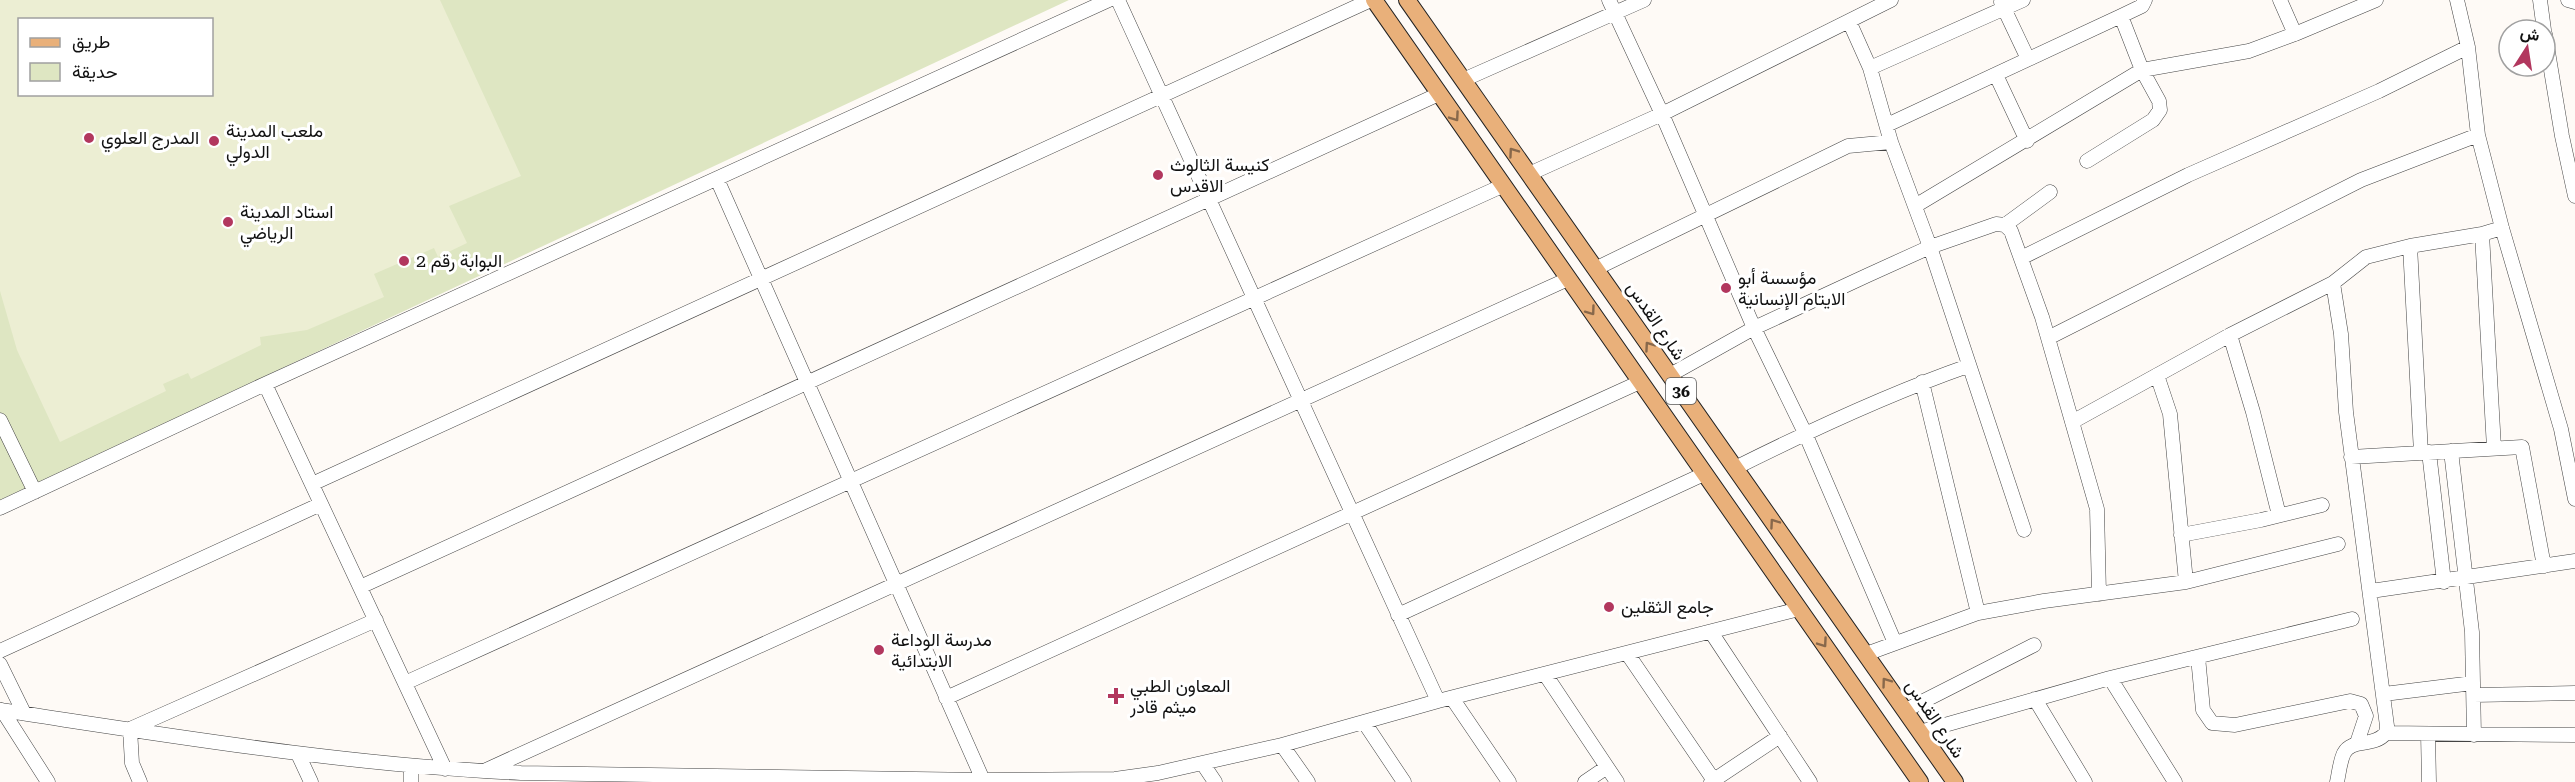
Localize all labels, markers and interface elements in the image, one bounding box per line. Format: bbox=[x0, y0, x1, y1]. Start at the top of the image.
legend bbox=[18, 18, 213, 96]
north arrow bbox=[2497, 18, 2557, 78]
text: ش bbox=[2519, 23, 2541, 45]
text: طريق bbox=[72, 31, 110, 53]
text: حديقة bbox=[72, 61, 118, 82]
one-way arrow bbox=[1448, 110, 1459, 121]
place label: ملعب المدينة الدولي bbox=[226, 120, 323, 167]
place label: المدرج العلوي bbox=[101, 127, 199, 153]
marker: المدرج العلوي bbox=[82, 131, 96, 145]
marker: ملعب المدينة الدولي bbox=[207, 134, 221, 148]
one-way arrow bbox=[1509, 148, 1520, 159]
place label: كنيسة الثالوث الاقدس bbox=[1170, 154, 1270, 197]
marker: كنيسة الثالوث الاقدس bbox=[1151, 168, 1165, 182]
place label: استاد المدينة الرياضي bbox=[240, 201, 333, 248]
marker: استاد المدينة الرياضي bbox=[221, 215, 235, 229]
place label: البوابة رقم 2 bbox=[416, 250, 502, 273]
marker: البوابة رقم 2 bbox=[397, 254, 411, 268]
place label: مؤسسة أبو الايتام الإنسانية bbox=[1738, 267, 1845, 311]
street label: شارع القدس bbox=[1621, 278, 1690, 365]
marker: مؤسسة أبو الايتام الإنسانية bbox=[1719, 281, 1733, 295]
one-way arrow bbox=[1584, 305, 1595, 316]
one-way arrow bbox=[1645, 342, 1656, 353]
road number: 36 bbox=[1666, 378, 1696, 404]
one-way arrow bbox=[1770, 518, 1781, 529]
place label: جامع الثقلين bbox=[1621, 596, 1714, 619]
marker: جامع الثقلين bbox=[1602, 600, 1616, 614]
place label: مدرسة الوداعة الابتدائية bbox=[891, 629, 992, 671]
one-way arrow bbox=[1816, 636, 1827, 647]
marker: مدرسة الوداعة الابتدائية bbox=[872, 643, 886, 657]
place label: المعاون الطبي ميثم قادر bbox=[1129, 675, 1231, 719]
street label: شارع القدس bbox=[1900, 676, 1969, 763]
one-way arrow bbox=[1882, 677, 1893, 688]
marker: المعاون الطبي ميثم قادر bbox=[1107, 687, 1125, 705]

